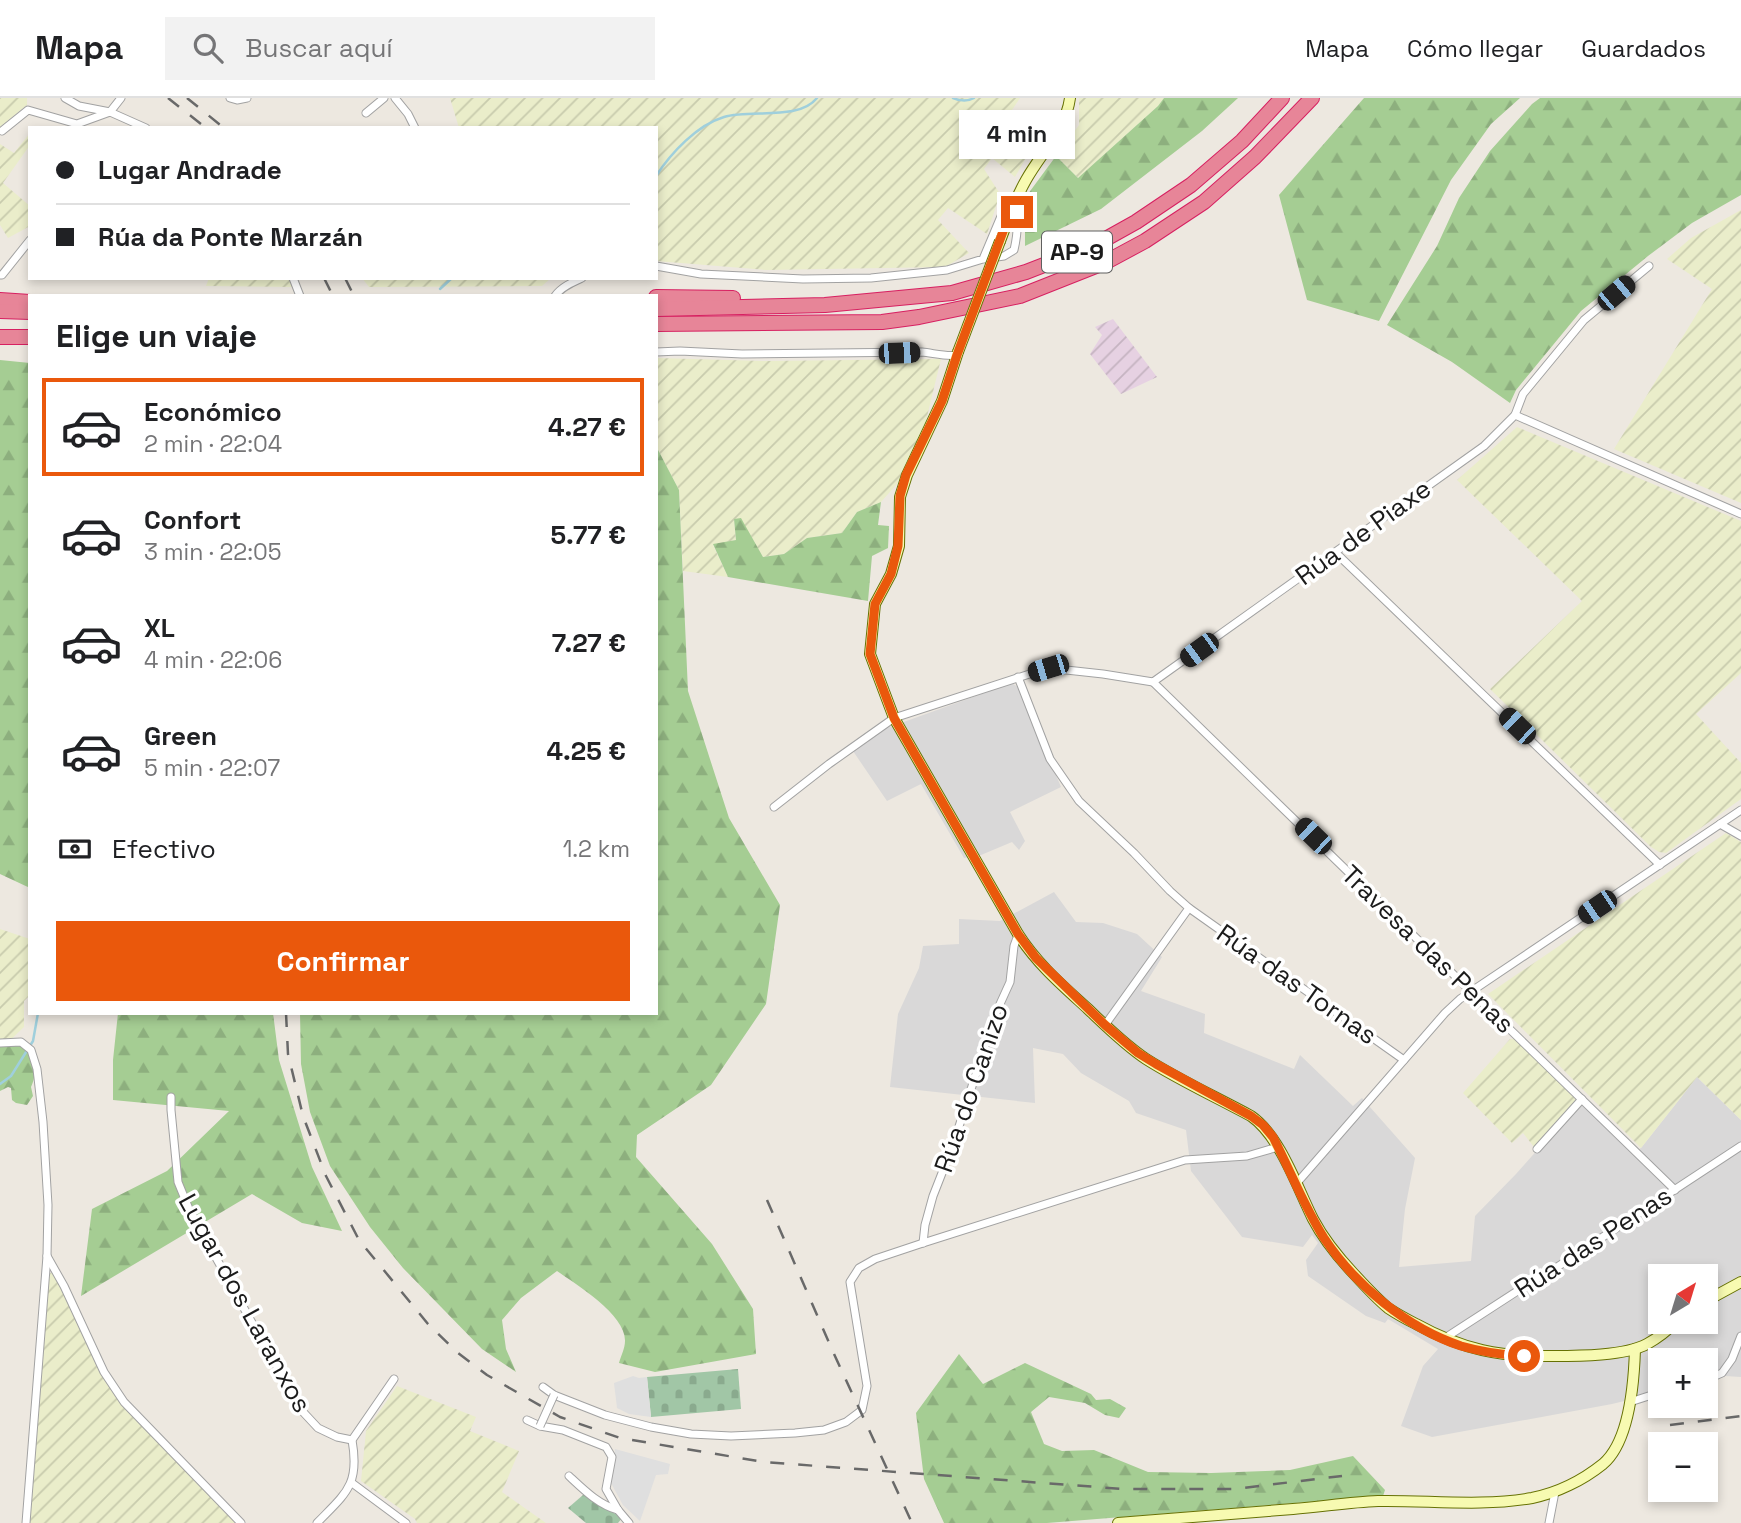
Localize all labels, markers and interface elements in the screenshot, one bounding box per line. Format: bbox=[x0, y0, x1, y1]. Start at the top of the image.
search box bbox=[165, 17, 655, 80]
text: Mapa bbox=[35, 27, 123, 69]
icon: search bbox=[189, 29, 227, 67]
text: Buscar aquí bbox=[245, 31, 393, 65]
text: Mapa bbox=[1305, 33, 1369, 64]
text: Cómo llegar bbox=[1407, 33, 1543, 64]
text: Guardados bbox=[1581, 33, 1706, 64]
callout: 4 min bbox=[959, 110, 1075, 159]
text: 4 min bbox=[987, 119, 1047, 149]
text: Lugar Andrade bbox=[98, 153, 282, 187]
route end bbox=[1001, 196, 1033, 228]
text: Rúa da Ponte Marzán bbox=[98, 220, 363, 254]
road number: AP-9 bbox=[1042, 232, 1112, 272]
car bbox=[1594, 271, 1639, 315]
text: Elige un viaje bbox=[56, 316, 257, 356]
car bbox=[878, 342, 921, 364]
text: Económico bbox=[144, 395, 282, 429]
icon: car bbox=[60, 396, 123, 459]
text: 4.27 € bbox=[548, 410, 626, 444]
text: 2 min · 22:04 bbox=[144, 429, 282, 459]
street label: Rúa de Piaxe bbox=[1288, 471, 1438, 593]
text: Confort bbox=[144, 503, 241, 537]
icon: car bbox=[60, 504, 123, 567]
text: 5.77 € bbox=[550, 518, 626, 552]
text: 3 min · 22:05 bbox=[144, 537, 282, 567]
text: XL bbox=[144, 611, 175, 645]
icon: car bbox=[60, 612, 123, 675]
text: 7.27 € bbox=[552, 626, 626, 660]
car bbox=[1176, 629, 1223, 671]
text: 4 min · 22:06 bbox=[144, 645, 282, 675]
car bbox=[1025, 652, 1072, 684]
car bbox=[1495, 704, 1540, 748]
text: Green bbox=[144, 719, 217, 753]
icon: car bbox=[60, 720, 123, 783]
text: 4.25 € bbox=[546, 734, 626, 768]
text: 5 min · 22:07 bbox=[144, 753, 280, 783]
car bbox=[1291, 814, 1336, 858]
icon: cash bbox=[56, 830, 94, 868]
text: Efectivo bbox=[112, 832, 216, 866]
text: 1.2 km bbox=[563, 834, 630, 864]
street label: Travesa das Penas bbox=[1334, 858, 1522, 1040]
car bbox=[1574, 887, 1621, 927]
street label: Rúa das Tornas bbox=[1210, 916, 1384, 1052]
button: Confirmar bbox=[56, 921, 630, 1001]
street label: Rúa do Canizo bbox=[926, 999, 1016, 1177]
street label: Rúa das Penas bbox=[1508, 1178, 1678, 1306]
street label: Lugar dos Laranxos bbox=[171, 1188, 319, 1418]
north arrow bbox=[1648, 1264, 1718, 1334]
map controls bbox=[1648, 1264, 1718, 1502]
route start bbox=[1508, 1340, 1540, 1372]
button: + bbox=[1648, 1348, 1718, 1418]
button: − bbox=[1648, 1432, 1718, 1502]

